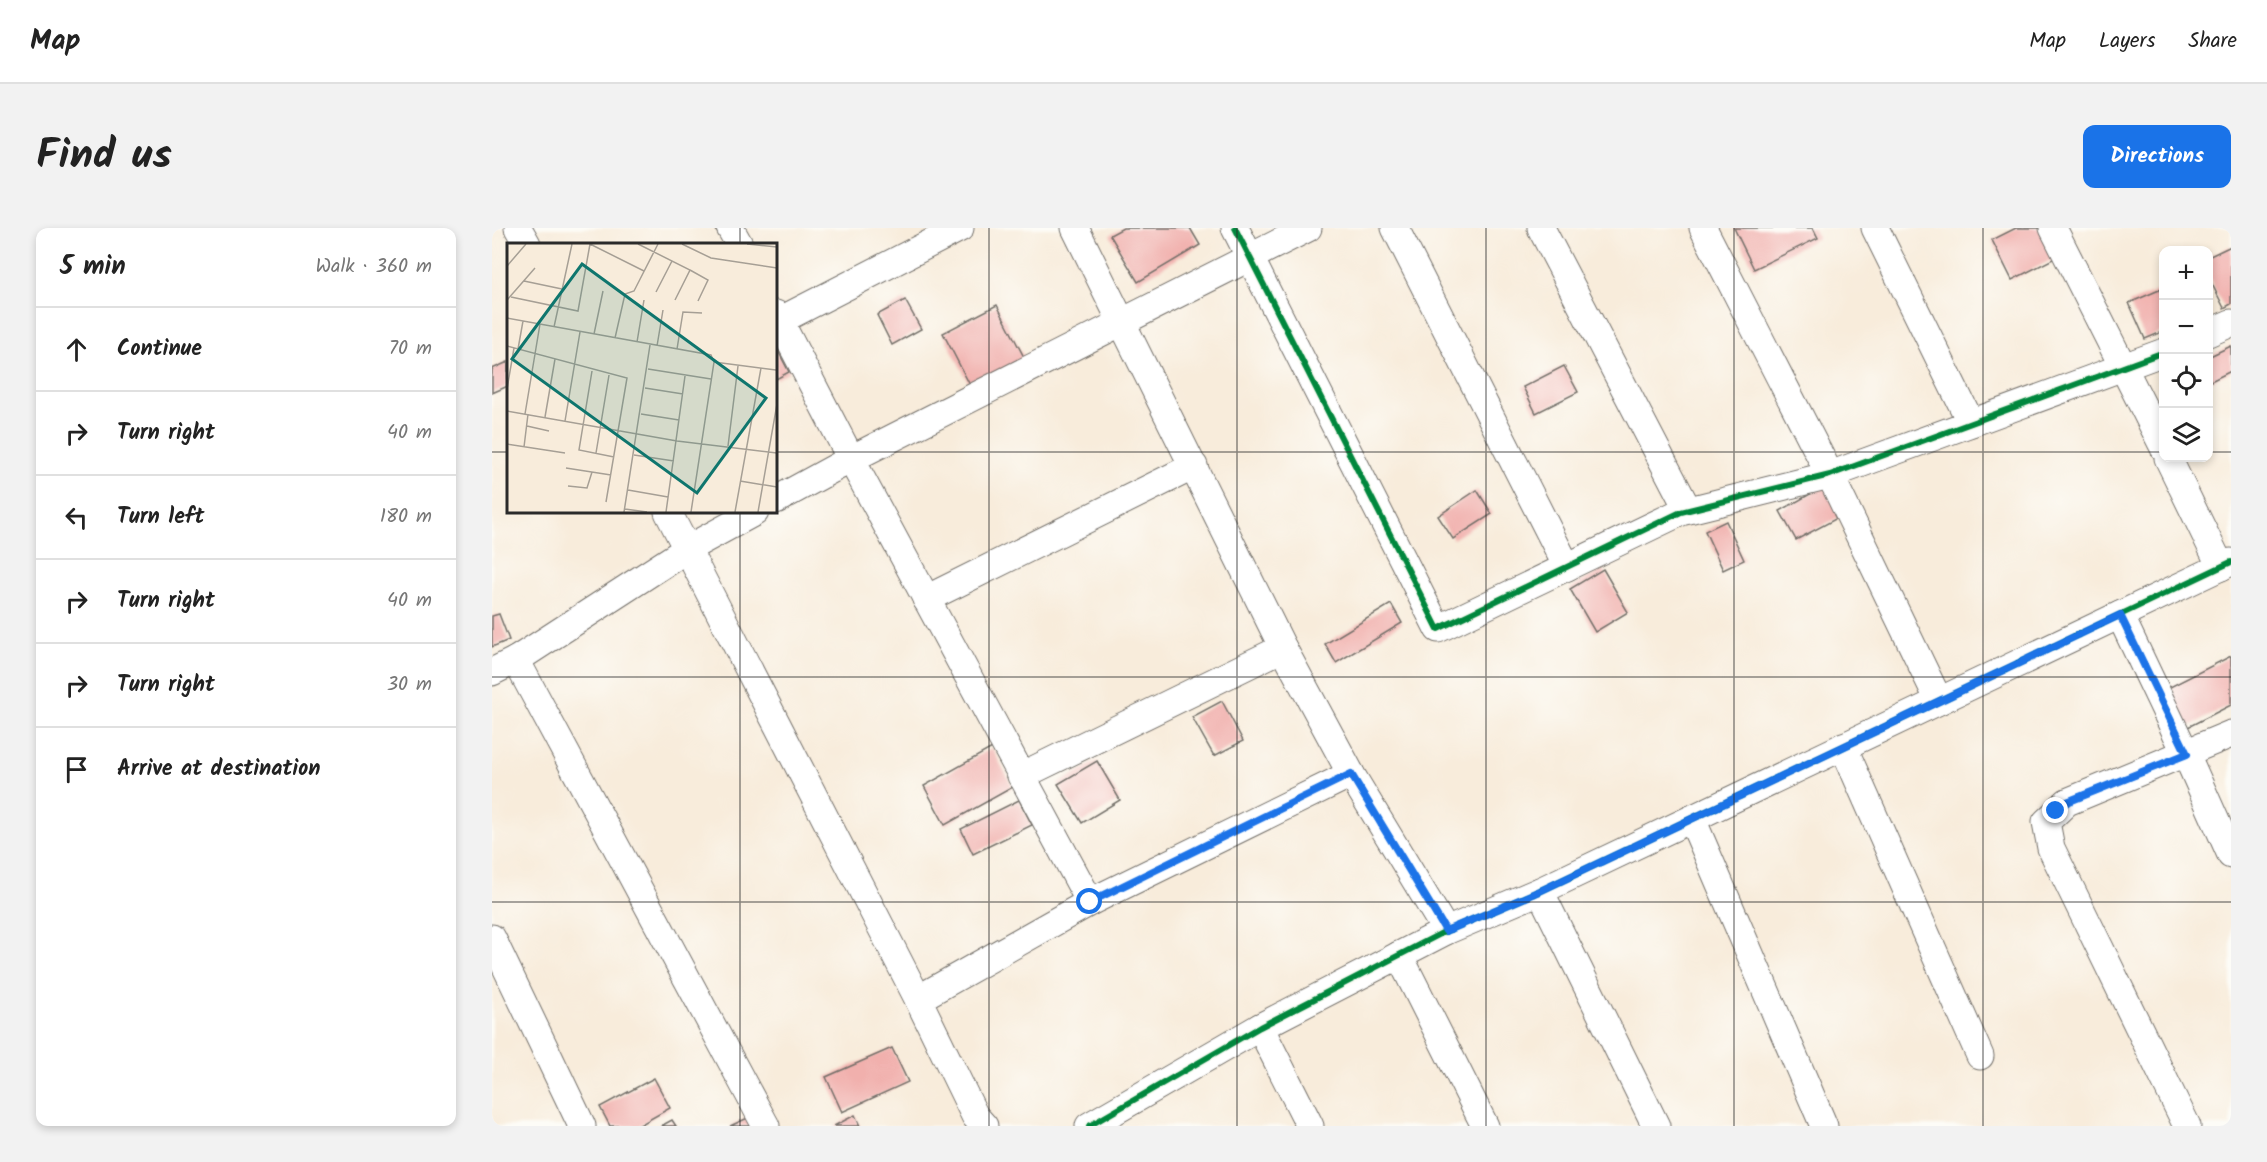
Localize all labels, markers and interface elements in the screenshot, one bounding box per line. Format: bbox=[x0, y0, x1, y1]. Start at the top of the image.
text: Map bbox=[30, 19, 81, 64]
text: Map bbox=[2029, 25, 2066, 58]
text: Layers bbox=[2099, 25, 2155, 58]
text: Share bbox=[2188, 25, 2237, 58]
text: Find us bbox=[36, 123, 172, 190]
button: Directions bbox=[2083, 125, 2231, 188]
inset map bbox=[507, 243, 777, 513]
text: 5 min bbox=[60, 246, 126, 288]
map controls bbox=[2159, 246, 2213, 462]
button: + bbox=[2159, 246, 2213, 300]
text: Walk · 360 m bbox=[315, 251, 432, 283]
button: − bbox=[2159, 300, 2213, 354]
text: Continue bbox=[117, 332, 202, 367]
icon: ahead bbox=[60, 333, 93, 366]
text: 70 m bbox=[389, 333, 432, 365]
button: locate bbox=[2159, 354, 2213, 408]
button: layers bbox=[2159, 408, 2213, 462]
text: Turn right bbox=[117, 416, 215, 451]
icon: right bbox=[60, 417, 93, 450]
text: 40 m bbox=[387, 417, 432, 449]
text: Turn left bbox=[117, 500, 204, 535]
icon: left bbox=[60, 501, 93, 534]
text: 180 m bbox=[380, 501, 432, 533]
text: Turn right bbox=[117, 584, 215, 619]
icon: right bbox=[60, 585, 93, 618]
text: 40 m bbox=[387, 585, 432, 617]
text: Turn right bbox=[117, 668, 215, 703]
icon: right bbox=[60, 669, 93, 702]
text: 30 m bbox=[387, 669, 432, 701]
text: Arrive at destination bbox=[117, 752, 320, 787]
icon: arrive bbox=[60, 753, 93, 786]
route end bbox=[2042, 797, 2068, 823]
route start bbox=[1076, 888, 1102, 914]

